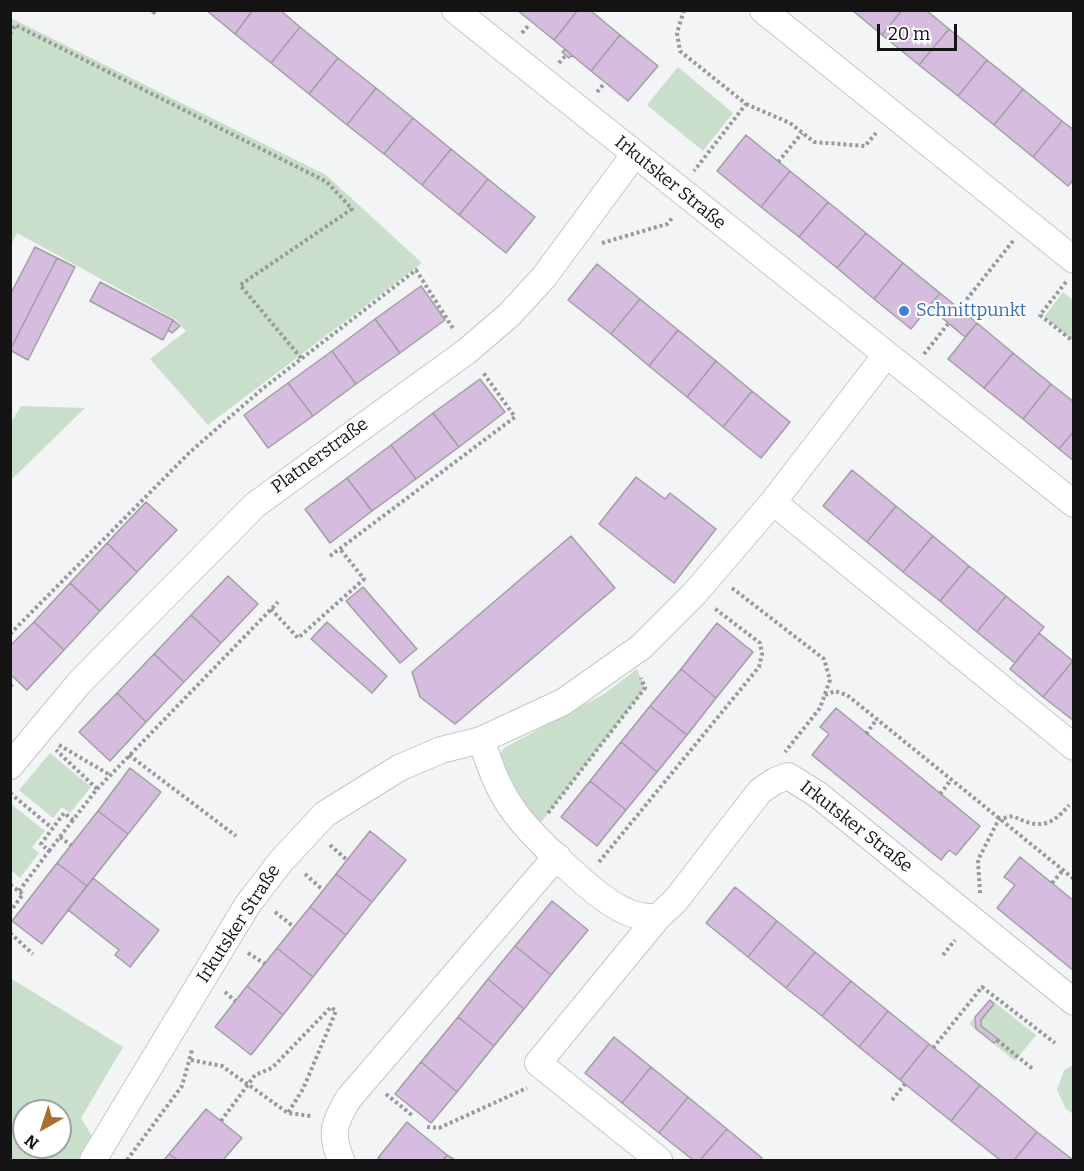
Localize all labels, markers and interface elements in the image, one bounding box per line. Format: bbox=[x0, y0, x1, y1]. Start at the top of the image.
scale bar bbox=[880, 12, 960, 50]
text: 20 m bbox=[888, 23, 930, 45]
street label: Irkutsker Straße bbox=[610, 132, 730, 234]
place label: Schnittpunkt bbox=[916, 300, 1026, 322]
marker: Schnittpunkt bbox=[897, 304, 911, 318]
street label: Platnerstraße bbox=[267, 414, 373, 498]
street label: Irkutsker Straße bbox=[795, 776, 917, 878]
street label: Irkutsker Straße bbox=[193, 861, 285, 987]
north arrow bbox=[12, 1099, 72, 1159]
text: N bbox=[21, 1131, 42, 1153]

